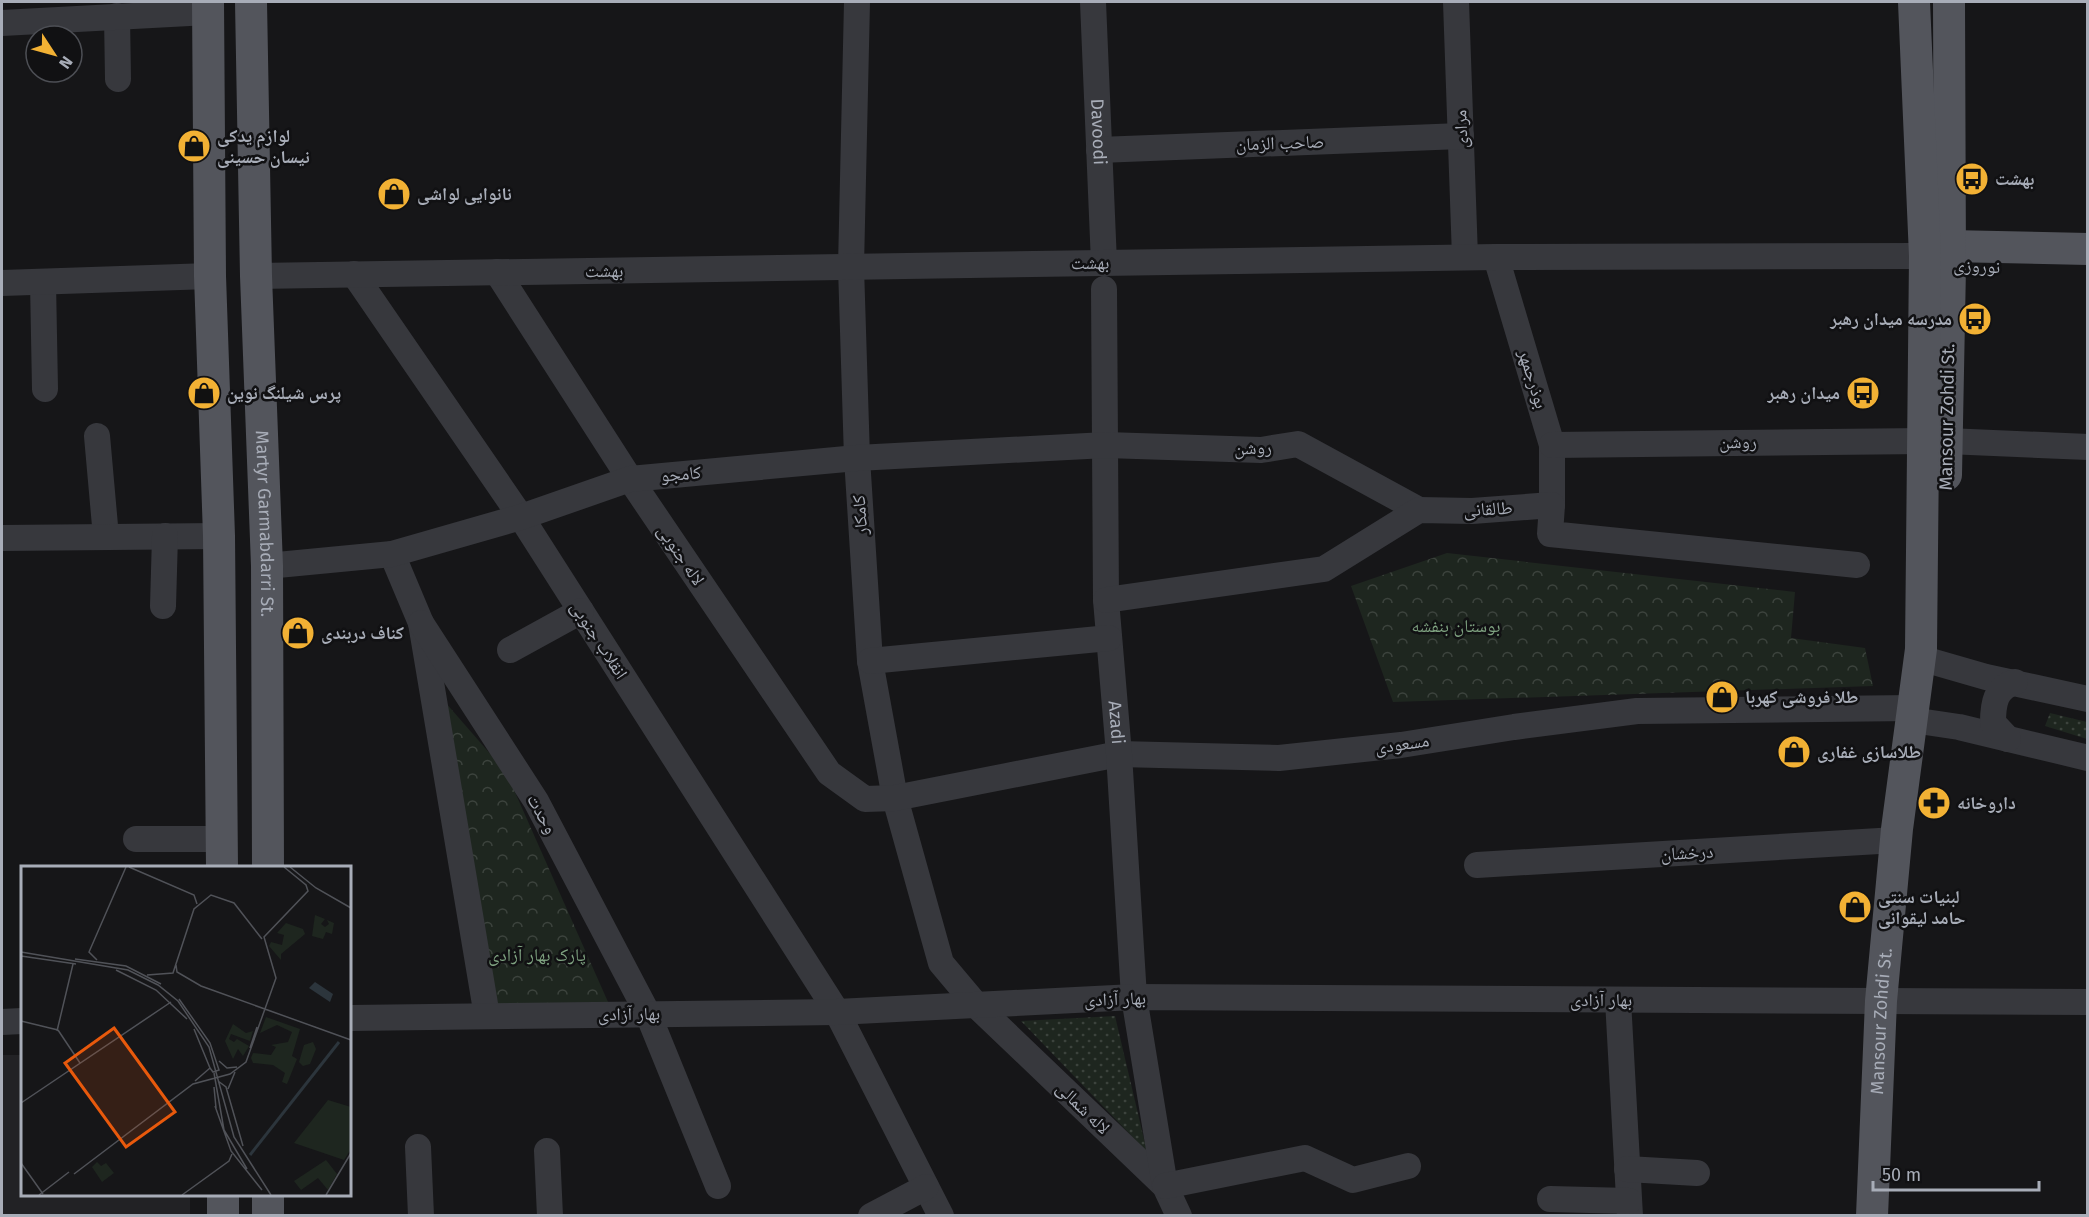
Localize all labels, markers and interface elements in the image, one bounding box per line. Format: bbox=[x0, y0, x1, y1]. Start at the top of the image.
north arrow bbox=[24, 24, 84, 84]
text: N bbox=[55, 53, 77, 72]
street label: Davoodi bbox=[1086, 98, 1111, 166]
street label: مرادی bbox=[1449, 109, 1473, 149]
place label: لوازم یدکی نیسان حسینی bbox=[217, 125, 310, 168]
shop icon: لوازم یدکی نیسان حسینی bbox=[176, 128, 212, 164]
street label: صاحب الزمان bbox=[1235, 130, 1325, 156]
bus stop icon: بهشت bbox=[1954, 161, 1990, 197]
place label: بهشت bbox=[1995, 168, 2034, 190]
shop icon: نانوایی لواشی bbox=[376, 176, 412, 212]
place label: نانوایی لواشی bbox=[417, 183, 512, 205]
street label: بهشت bbox=[1071, 252, 1109, 274]
street label: نوروزی bbox=[1953, 254, 2001, 278]
street label: بهشت bbox=[585, 260, 623, 282]
bus stop icon: مدرسه میدان رهبر bbox=[1957, 301, 1993, 337]
place label: مدرسه میدان رهبر bbox=[1829, 308, 1952, 330]
street label: Mansour Zohdi St. bbox=[1935, 343, 1959, 491]
street label: بوذرجمهر bbox=[1513, 346, 1552, 411]
shop icon: پرس شیلنگ نوین bbox=[186, 375, 222, 411]
bus stop icon: میدان رهبر bbox=[1845, 375, 1881, 411]
place label: پرس شیلنگ نوین bbox=[227, 382, 341, 404]
place label: میدان رهبر bbox=[1767, 382, 1840, 404]
street label: Martyr Garmabdarri St. bbox=[251, 430, 278, 617]
street label: روشن bbox=[1719, 431, 1757, 453]
street label: روشن bbox=[1234, 436, 1272, 460]
street label: کامجو bbox=[660, 461, 703, 487]
street label: کامکار bbox=[848, 494, 872, 537]
street label: طالقانی bbox=[1463, 497, 1513, 521]
street label: لاله جنوبی bbox=[653, 520, 709, 590]
street label: انقلاب جنوبی bbox=[566, 597, 632, 683]
shop icon: کناف دربندی bbox=[280, 615, 316, 651]
park label: بوستان بنفشه bbox=[1412, 615, 1500, 637]
place label: کناف دربندی bbox=[321, 622, 404, 644]
shop icon: طلا فروشی کهربا bbox=[1704, 679, 1740, 715]
place label: طلا فروشی کهربا bbox=[1745, 686, 1859, 708]
street label: Azadi bbox=[1104, 700, 1129, 745]
street label: مسعودی bbox=[1373, 729, 1431, 759]
shop icon: طلاسازی غفاری bbox=[1776, 734, 1812, 770]
place label: طلاسازی غفاری bbox=[1817, 741, 1921, 763]
pharmacy icon: داروخانه bbox=[1916, 785, 1952, 821]
street label: وحدت bbox=[522, 790, 562, 838]
place label: داروخانه bbox=[1957, 792, 2016, 814]
street label: درخشان bbox=[1660, 841, 1714, 865]
inset map bbox=[21, 866, 351, 1196]
place label: لبنیات سنتی حامد لیقوانی bbox=[1878, 886, 1966, 929]
shop icon: لبنیات سنتی حامد لیقوانی bbox=[1837, 889, 1873, 925]
park label: پارک بهار آزادی bbox=[488, 944, 586, 966]
street label: Mansour Zohdi St. bbox=[1866, 947, 1897, 1095]
street label: بهار آزادی bbox=[1084, 987, 1147, 1011]
street label: بهار آزادی bbox=[1570, 989, 1632, 1011]
street label: بهار آزادی bbox=[598, 1002, 660, 1026]
street label: لاله شمالی bbox=[1052, 1077, 1114, 1139]
scale bar bbox=[1873, 1154, 2040, 1192]
text: 50 m bbox=[1882, 1164, 1921, 1186]

